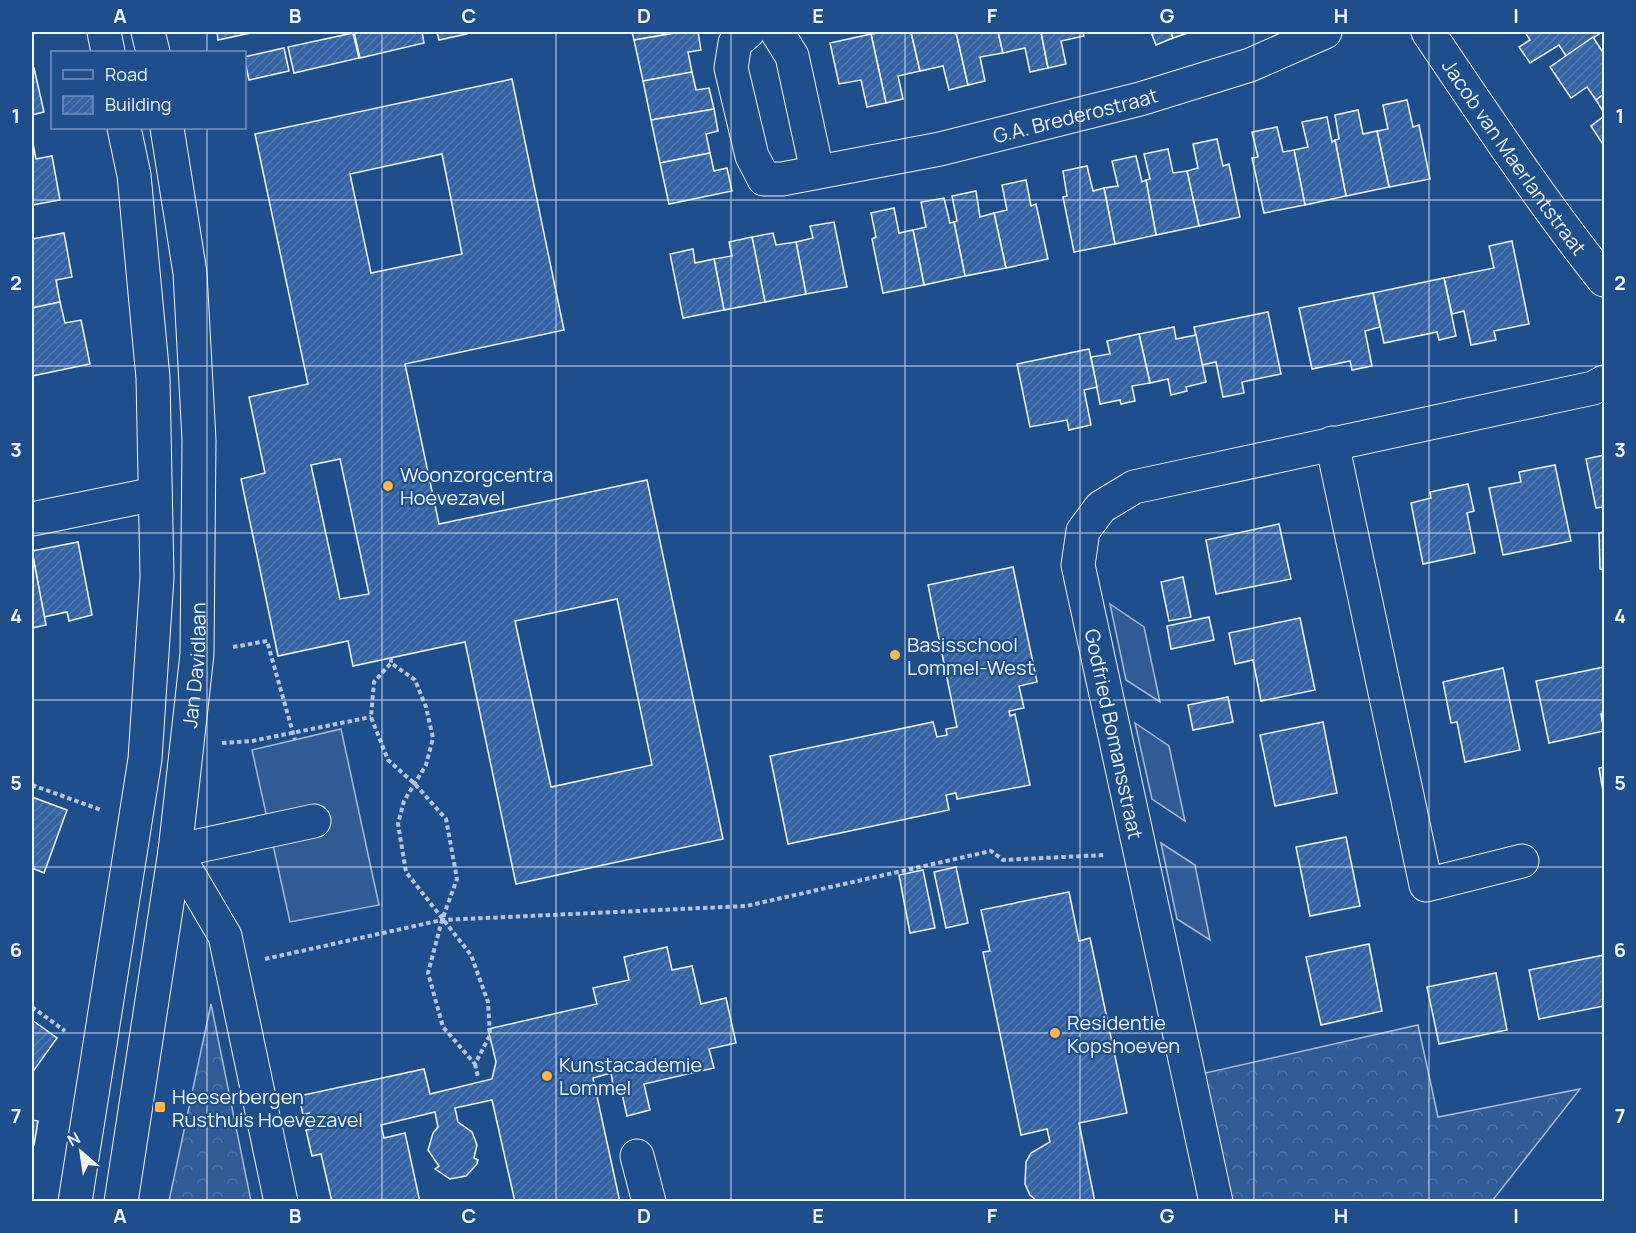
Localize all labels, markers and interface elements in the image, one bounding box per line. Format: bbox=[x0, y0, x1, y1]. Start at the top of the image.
text: A bbox=[113, 2, 127, 29]
text: B bbox=[289, 2, 302, 29]
text: C bbox=[462, 2, 476, 29]
text: D bbox=[637, 2, 651, 29]
text: E bbox=[812, 2, 824, 29]
text: F bbox=[987, 2, 998, 29]
text: G bbox=[1160, 2, 1175, 29]
text: H bbox=[1334, 2, 1348, 29]
text: I bbox=[1513, 2, 1519, 29]
legend bbox=[51, 51, 246, 129]
street label: Jacob van Maerlantstraat bbox=[1437, 54, 1593, 260]
text: Road bbox=[105, 62, 148, 86]
street label: G.A. Brederostraat bbox=[990, 81, 1161, 149]
text: Building bbox=[105, 92, 171, 116]
text: 1 bbox=[12, 102, 20, 129]
text: 1 bbox=[1616, 102, 1624, 129]
text: 2 bbox=[10, 269, 22, 296]
text: 2 bbox=[1614, 269, 1626, 296]
text: 3 bbox=[10, 436, 22, 463]
text: 3 bbox=[1614, 436, 1626, 463]
place label: Woonzorgcentra Hoevezavel bbox=[400, 461, 553, 511]
marker: Woonzorgcentra Hoevezavel bbox=[381, 479, 395, 493]
text: 4 bbox=[10, 602, 22, 629]
street label: Jan Davidlaan bbox=[175, 602, 211, 729]
text: 4 bbox=[1614, 602, 1626, 629]
street label: Godfried Bomansstraat bbox=[1079, 626, 1149, 842]
place label: Basisschool Lommel-West bbox=[907, 631, 1034, 681]
marker: Basisschool Lommel-West bbox=[888, 648, 902, 662]
text: 5 bbox=[10, 769, 22, 796]
text: 5 bbox=[1614, 769, 1626, 796]
text: 6 bbox=[10, 936, 22, 963]
text: 6 bbox=[1614, 936, 1626, 963]
place label: Residentie Kopshoeven bbox=[1067, 1009, 1180, 1059]
marker: Residentie Kopshoeven bbox=[1048, 1026, 1062, 1040]
place label: Kunstacademie Lommel bbox=[559, 1051, 702, 1101]
marker: Kunstacademie Lommel bbox=[540, 1069, 554, 1083]
place label: Heeserbergen Rusthuis Hoevezavel bbox=[172, 1083, 363, 1133]
marker: Heeserbergen Rusthuis Hoevezavel bbox=[153, 1100, 167, 1114]
text: 7 bbox=[11, 1102, 21, 1129]
text: 7 bbox=[1615, 1102, 1625, 1129]
north arrow bbox=[51, 1122, 111, 1182]
text: N bbox=[63, 1126, 84, 1151]
text: A bbox=[113, 1202, 127, 1229]
text: B bbox=[289, 1202, 302, 1229]
text: C bbox=[462, 1202, 476, 1229]
text: D bbox=[637, 1202, 651, 1229]
text: E bbox=[812, 1202, 824, 1229]
text: F bbox=[987, 1202, 998, 1229]
text: G bbox=[1160, 1202, 1175, 1229]
text: H bbox=[1334, 1202, 1348, 1229]
text: I bbox=[1513, 1202, 1519, 1229]

